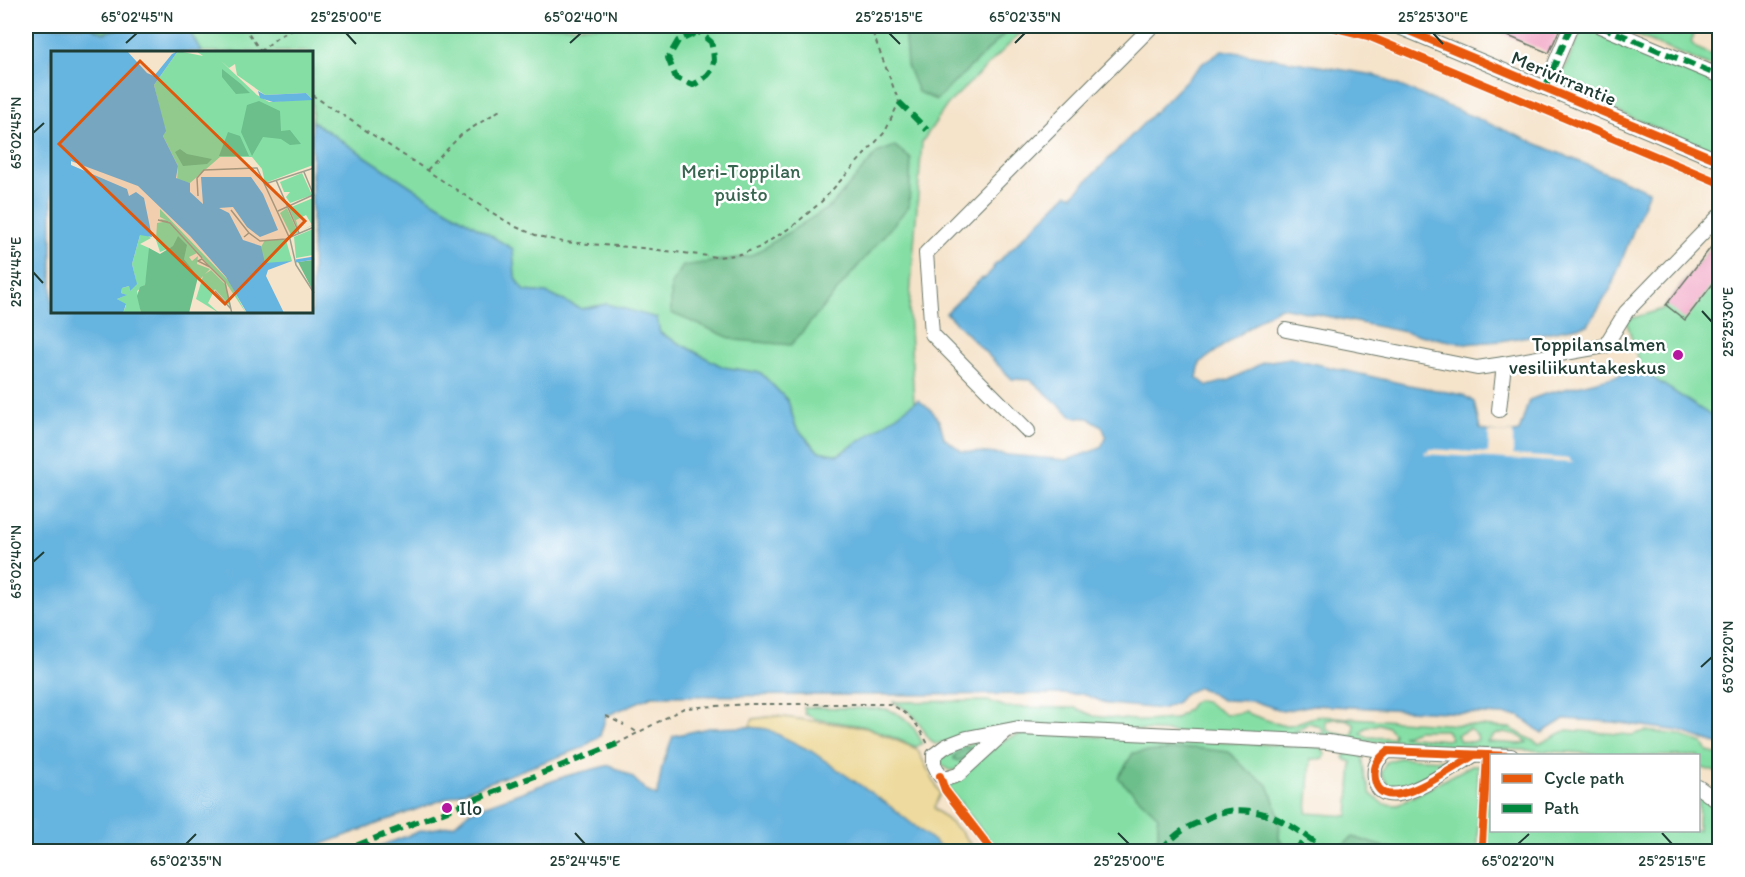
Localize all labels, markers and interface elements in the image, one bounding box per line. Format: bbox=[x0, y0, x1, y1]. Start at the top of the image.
text: 65°02'45"N bbox=[101, 8, 173, 26]
text: 25°25'00"E bbox=[311, 8, 381, 26]
text: 65°02'40"N bbox=[544, 8, 618, 26]
text: 25°25'15"E bbox=[855, 8, 923, 26]
text: 65°02'35"N bbox=[989, 8, 1061, 26]
text: 25°25'30"E bbox=[1398, 8, 1468, 26]
street label: Merivirrantie bbox=[1508, 45, 1620, 111]
inset map bbox=[51, 51, 314, 314]
text: 65°02'45"N bbox=[7, 97, 25, 169]
park label: Meri-Toppilan puisto bbox=[681, 159, 801, 206]
text: 25°24'45"E bbox=[7, 237, 25, 307]
text: 25°25'30"E bbox=[1719, 287, 1737, 357]
place label: Toppilansalmen vesiliikuntakeskus bbox=[1509, 332, 1666, 379]
marker: Toppilansalmen vesiliikuntakeskus bbox=[1671, 348, 1685, 362]
text: 65°02'40"N bbox=[7, 525, 25, 599]
text: 65°02'20"N bbox=[1719, 621, 1737, 693]
legend bbox=[1490, 754, 1700, 832]
text: Cycle path bbox=[1544, 767, 1625, 789]
place label: Ilo bbox=[459, 796, 482, 820]
text: Path bbox=[1544, 797, 1579, 819]
marker: Ilo bbox=[440, 801, 454, 815]
text: 65°02'35"N bbox=[150, 852, 222, 870]
text: 25°24'45"E bbox=[550, 852, 620, 870]
text: 25°25'00"E bbox=[1094, 852, 1164, 870]
text: 65°02'20"N bbox=[1482, 852, 1554, 870]
text: 25°25'15"E bbox=[1638, 852, 1706, 870]

